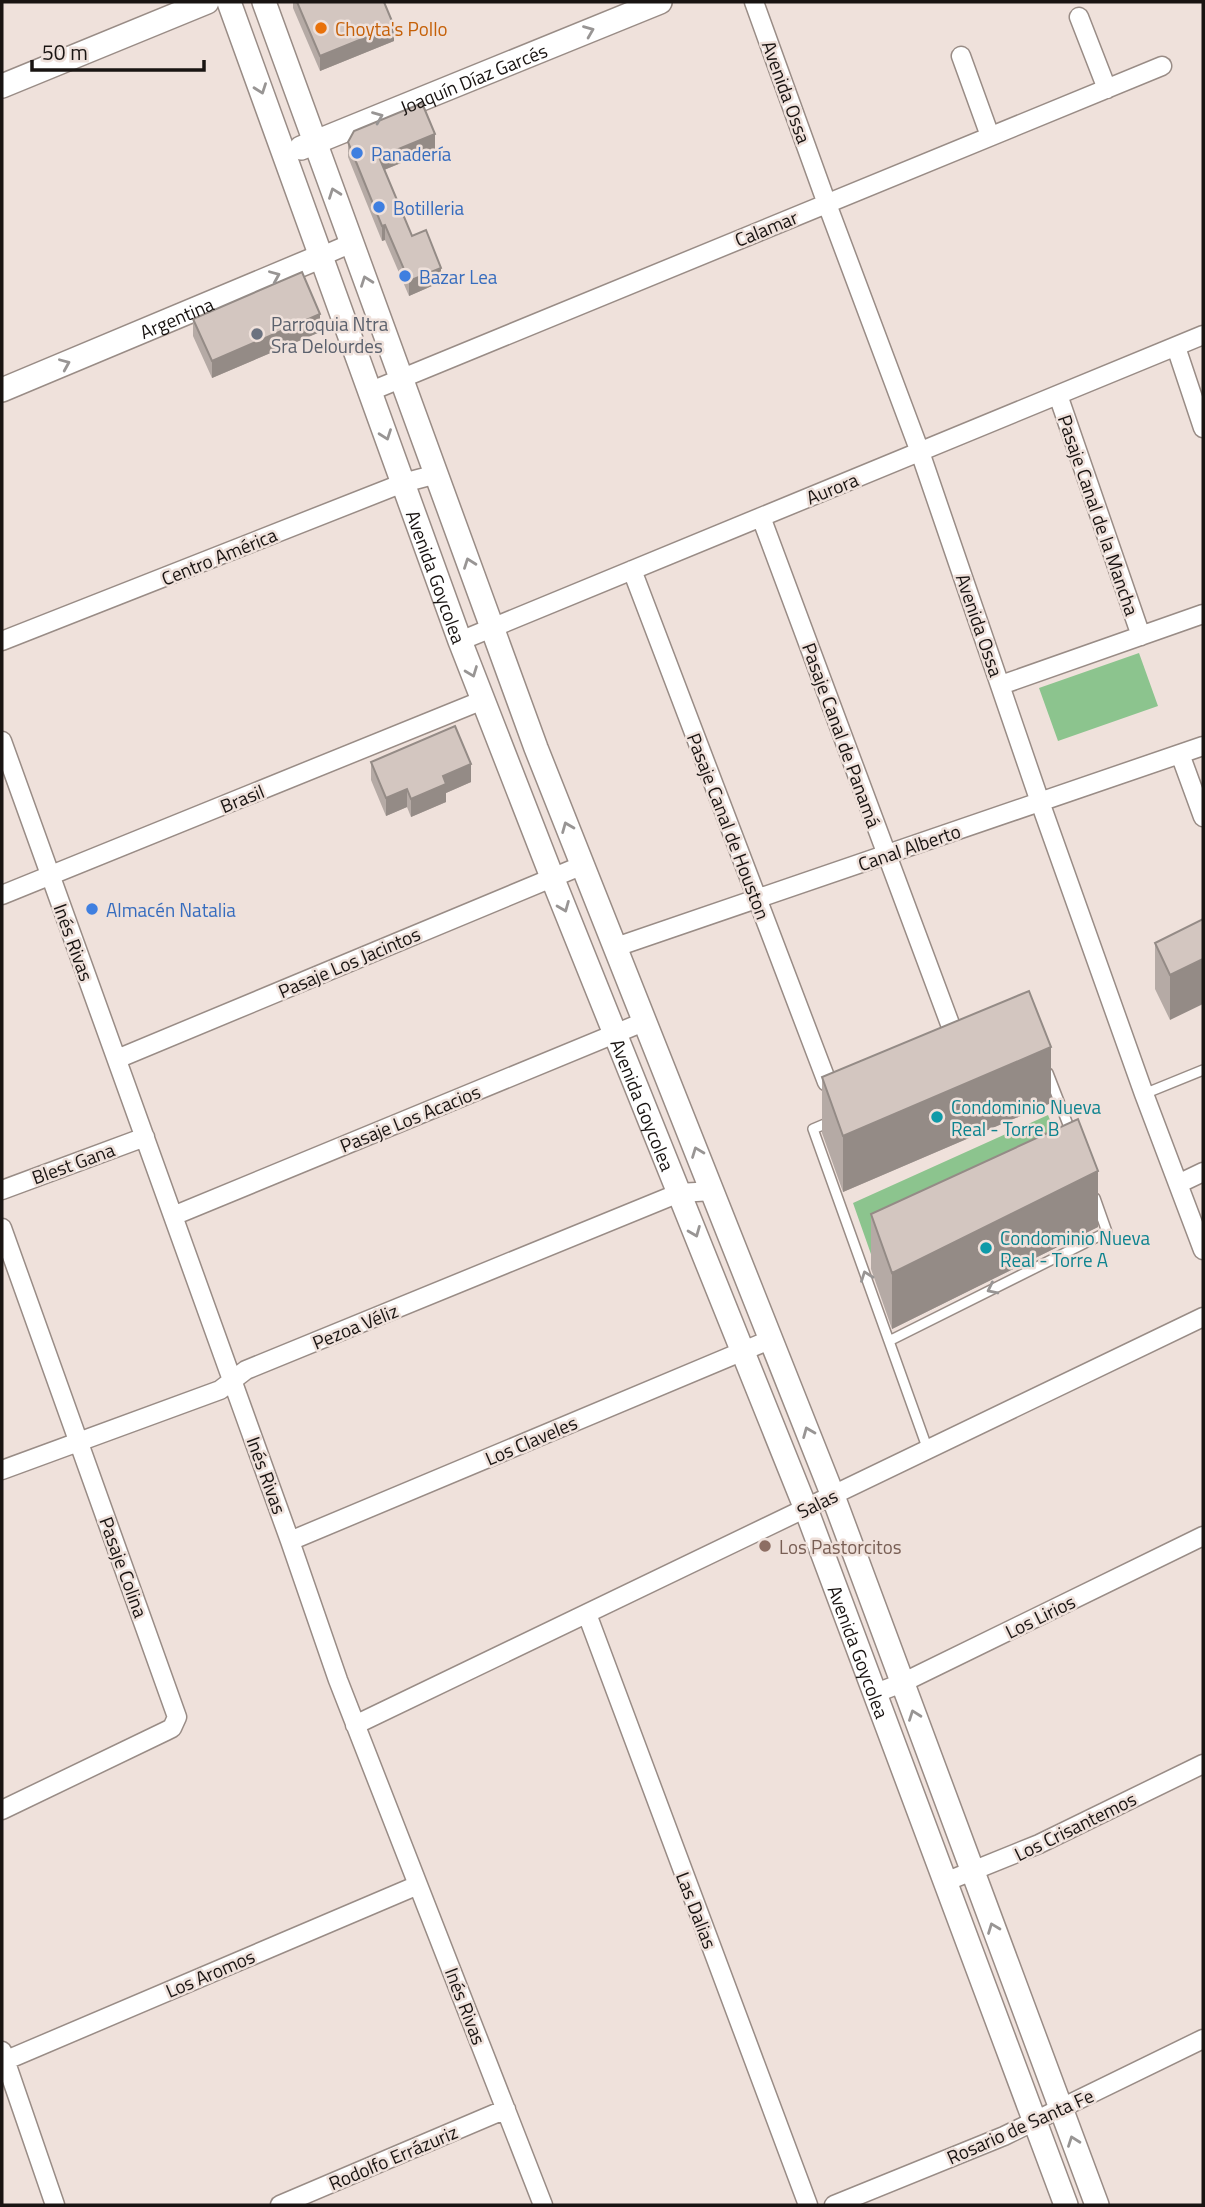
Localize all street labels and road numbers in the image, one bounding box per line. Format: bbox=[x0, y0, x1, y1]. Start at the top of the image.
street label: Joaquín Díaz Garcés bbox=[395, 35, 551, 121]
street label: Avenida Ossa bbox=[755, 37, 819, 148]
street label: Calamar bbox=[730, 202, 802, 254]
street label: Argentina bbox=[135, 288, 218, 345]
street label: Pasaje Canal de la Mancha bbox=[1051, 411, 1147, 620]
street label: Aurora bbox=[802, 464, 863, 512]
street label: Avenida Goycolea bbox=[399, 506, 474, 648]
street label: Centro América bbox=[157, 519, 282, 592]
street label: Avenida Ossa bbox=[949, 570, 1011, 681]
street label: Pasaje Canal de Panamá bbox=[795, 639, 889, 832]
street label: Pasaje Canal de Houston bbox=[680, 729, 778, 923]
street label: Brasil bbox=[216, 776, 268, 820]
street label: Canal Alberto bbox=[854, 816, 964, 878]
street label: Inés Rivas bbox=[47, 899, 101, 985]
street label: Pasaje Los Jacintos bbox=[273, 919, 425, 1005]
street label: Avenida Goycolea bbox=[604, 1034, 683, 1175]
street label: Pasaje Los Acacios bbox=[335, 1077, 485, 1159]
street label: Blest Gana bbox=[27, 1134, 119, 1191]
street label: Pezoa Véliz bbox=[308, 1296, 402, 1356]
street label: Los Claveles bbox=[480, 1408, 582, 1472]
street label: Inés Rivas bbox=[240, 1432, 294, 1518]
street label: Salas bbox=[792, 1481, 843, 1525]
street label: Pasaje Colina bbox=[92, 1513, 156, 1622]
street label: Avenida Goycolea bbox=[821, 1581, 897, 1723]
street label: Los Lirios bbox=[1000, 1586, 1080, 1645]
street label: Los Crisantemos bbox=[1009, 1784, 1141, 1868]
street label: Las Dalias bbox=[669, 1867, 725, 1953]
street label: Los Aromos bbox=[161, 1941, 259, 2005]
street label: Inés Rivas bbox=[438, 1963, 494, 2049]
street label: Rosario de Santa Fe bbox=[942, 2081, 1098, 2171]
street label: Rodolfo Errázuriz bbox=[324, 2117, 462, 2197]

